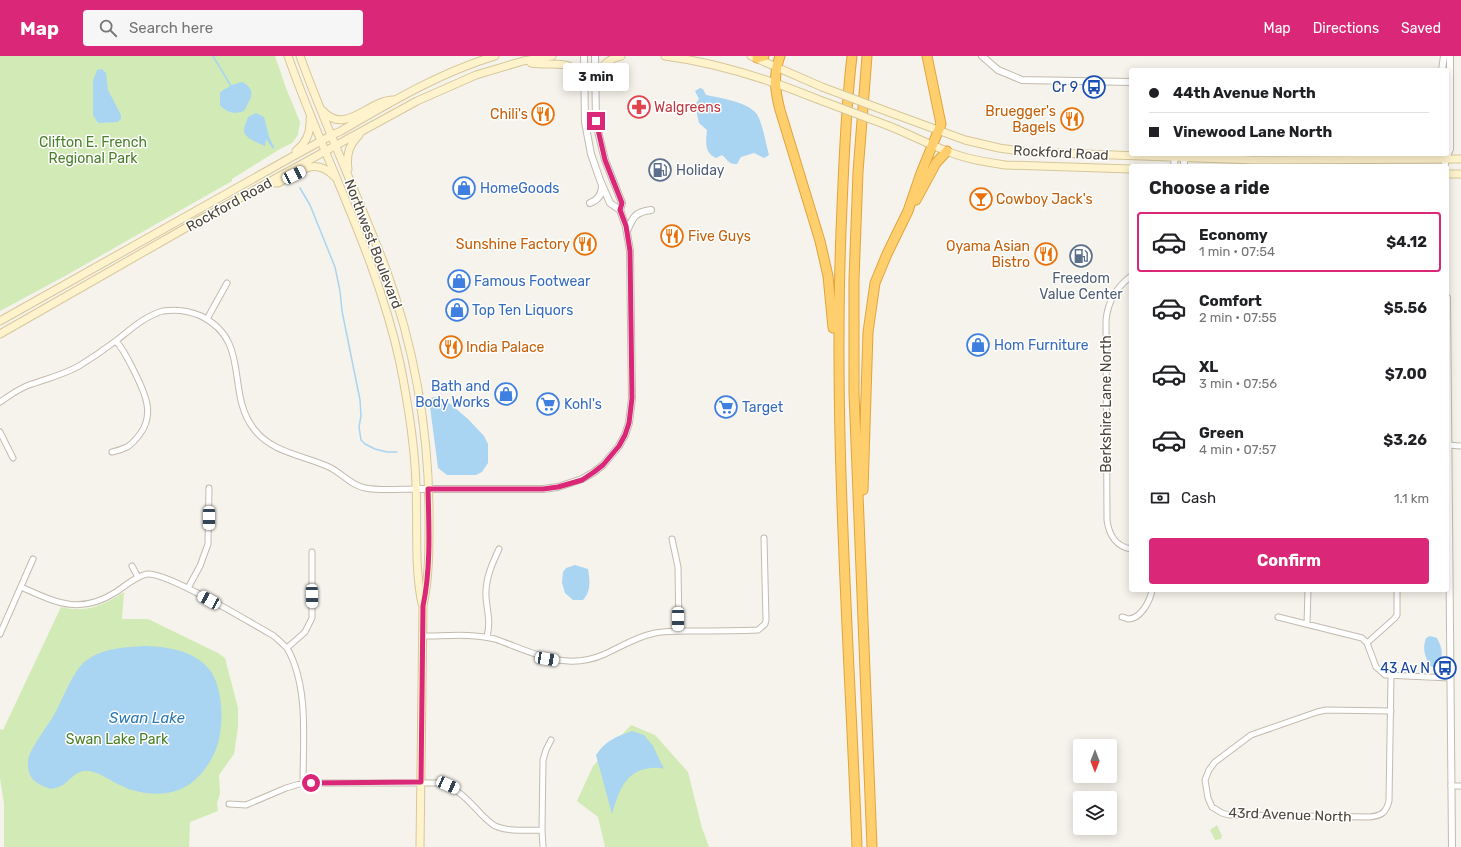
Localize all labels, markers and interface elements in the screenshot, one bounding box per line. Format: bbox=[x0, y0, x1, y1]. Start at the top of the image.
search box bbox=[83, 10, 363, 46]
text: Map bbox=[20, 17, 59, 40]
icon: search bbox=[97, 17, 119, 39]
text: Search here bbox=[129, 19, 213, 37]
text: Map bbox=[1264, 20, 1291, 37]
text: Directions bbox=[1313, 20, 1379, 37]
text: Saved bbox=[1401, 20, 1441, 37]
callout: 3 min bbox=[563, 63, 629, 91]
text: 3 min bbox=[578, 69, 614, 84]
bus stop icon: Cr 9 bbox=[1081, 74, 1107, 100]
place label: Cr 9 bbox=[1052, 79, 1078, 96]
text: 44th Avenue North bbox=[1173, 84, 1316, 102]
pharmacy icon: Walgreens bbox=[626, 94, 652, 120]
place label: Walgreens bbox=[654, 99, 721, 116]
restaurant icon: Chili's bbox=[530, 101, 556, 127]
place label: Bruegger's Bagels bbox=[985, 103, 1056, 136]
place label: Chili's bbox=[490, 106, 528, 123]
restaurant icon: Bruegger's Bagels bbox=[1059, 106, 1085, 132]
route end bbox=[587, 112, 605, 130]
text: Vinewood Lane North bbox=[1173, 123, 1332, 141]
park label: Clifton E. French Regional Park bbox=[39, 134, 147, 167]
street label: Rockford Road bbox=[1013, 142, 1109, 164]
fuel station icon: Holiday bbox=[647, 157, 673, 183]
place label: Holiday bbox=[676, 162, 725, 179]
car bbox=[281, 164, 307, 186]
street label: Rockford Road bbox=[183, 174, 275, 236]
shop icon: HomeGoods bbox=[451, 175, 477, 201]
street label: Northwest Boulevard bbox=[340, 177, 406, 311]
text: Choose a ride bbox=[1149, 177, 1270, 199]
place label: HomeGoods bbox=[480, 180, 559, 197]
bar icon: Cowboy Jack's bbox=[968, 186, 994, 212]
place label: Cowboy Jack's bbox=[996, 191, 1093, 208]
restaurant icon: Five Guys bbox=[659, 223, 685, 249]
icon: car bbox=[1151, 224, 1187, 260]
text: Economy bbox=[1199, 226, 1268, 244]
place label: Five Guys bbox=[688, 228, 751, 245]
restaurant icon: Sunshine Factory bbox=[572, 231, 598, 257]
text: $4.12 bbox=[1386, 233, 1427, 251]
place label: Sunshine Factory bbox=[456, 236, 570, 253]
place label: Oyama Asian Bistro bbox=[946, 238, 1030, 271]
restaurant icon: Oyama Asian Bistro bbox=[1033, 241, 1059, 267]
fuel station icon: Freedom Value Center bbox=[1068, 243, 1094, 269]
text: 1 min · 07:54 bbox=[1199, 244, 1275, 259]
shop icon: Famous Footwear bbox=[446, 268, 472, 294]
place label: Freedom Value Center bbox=[1039, 270, 1123, 303]
place label: Famous Footwear bbox=[474, 273, 591, 290]
icon: car bbox=[1151, 290, 1187, 326]
text: Comfort bbox=[1199, 292, 1262, 310]
shop icon: Top Ten Liquors bbox=[444, 297, 470, 323]
text: $5.56 bbox=[1384, 299, 1427, 317]
place label: Top Ten Liquors bbox=[472, 302, 573, 319]
text: 2 min · 07:55 bbox=[1199, 310, 1277, 325]
shop icon: Hom Furniture bbox=[965, 332, 991, 358]
restaurant icon: India Palace bbox=[438, 334, 464, 360]
street label: Berkshire Lane North bbox=[1098, 335, 1115, 473]
place label: Hom Furniture bbox=[994, 337, 1089, 354]
place label: India Palace bbox=[466, 339, 545, 356]
icon: car bbox=[1151, 356, 1187, 392]
text: XL bbox=[1199, 358, 1218, 376]
text: $7.00 bbox=[1385, 365, 1427, 383]
text: 3 min · 07:56 bbox=[1199, 376, 1277, 391]
place label: Bath and Body Works bbox=[415, 378, 490, 411]
shop icon: Bath and Body Works bbox=[493, 381, 519, 407]
supermarket icon: Kohl's bbox=[535, 391, 561, 417]
supermarket icon: Target bbox=[713, 394, 739, 420]
place label: Kohl's bbox=[564, 396, 602, 413]
place label: Target bbox=[742, 399, 784, 416]
icon: car bbox=[1151, 422, 1187, 458]
text: Green bbox=[1199, 424, 1244, 442]
text: $3.26 bbox=[1383, 431, 1427, 449]
text: 4 min · 07:57 bbox=[1199, 442, 1276, 457]
icon: cash bbox=[1149, 487, 1171, 509]
text: Cash bbox=[1181, 489, 1216, 507]
text: 1.1 km bbox=[1394, 491, 1429, 506]
car bbox=[203, 506, 215, 530]
button: Confirm bbox=[1149, 538, 1429, 584]
car bbox=[306, 584, 318, 608]
car bbox=[196, 589, 222, 611]
car bbox=[672, 607, 684, 631]
car bbox=[534, 651, 560, 667]
bus stop icon: 43 Av N bbox=[1432, 655, 1458, 681]
place label: 43 Av N bbox=[1380, 660, 1430, 677]
water label: Swan Lake bbox=[109, 709, 186, 727]
park label: Swan Lake Park bbox=[66, 731, 169, 748]
north arrow bbox=[1073, 739, 1117, 783]
map controls bbox=[1073, 739, 1117, 835]
route start bbox=[302, 774, 320, 792]
car bbox=[435, 775, 461, 795]
button: layers bbox=[1073, 791, 1117, 835]
street label: 43rd Avenue North bbox=[1228, 804, 1352, 826]

